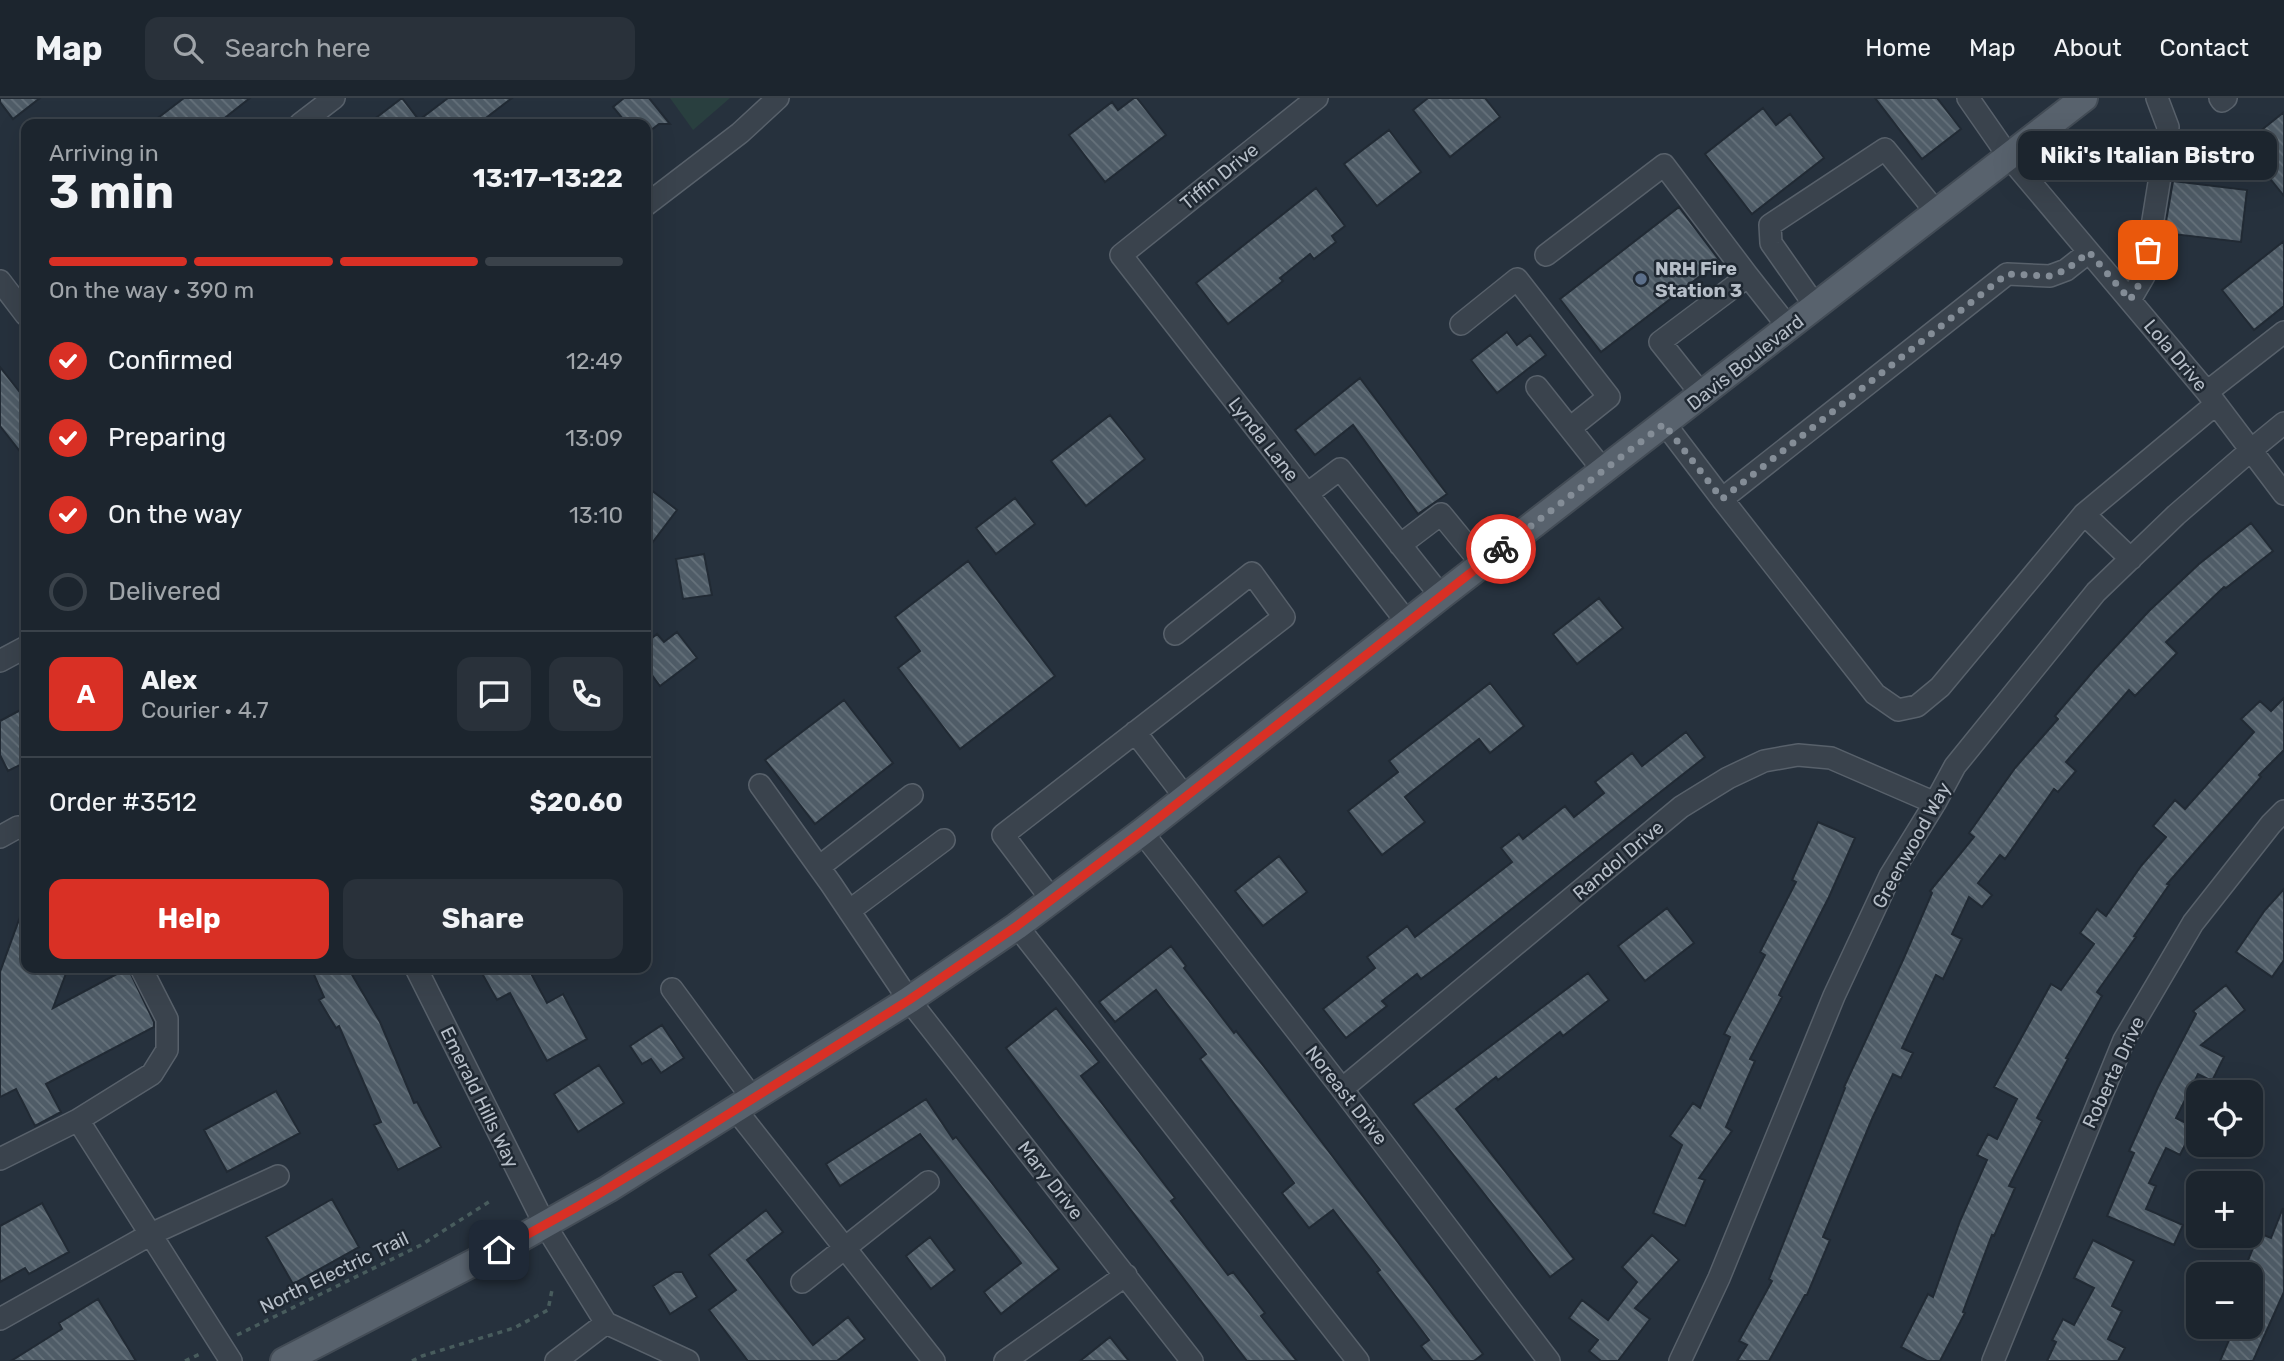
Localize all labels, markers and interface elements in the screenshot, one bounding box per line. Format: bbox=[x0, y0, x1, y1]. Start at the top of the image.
search box bbox=[145, 17, 635, 80]
text: Map bbox=[35, 29, 103, 68]
icon: search bbox=[169, 29, 207, 67]
text: Search here bbox=[225, 33, 370, 64]
text: Home bbox=[1865, 34, 1931, 62]
text: Map bbox=[1969, 34, 2016, 62]
text: About bbox=[2054, 34, 2122, 62]
text: Contact bbox=[2160, 34, 2249, 62]
callout: Niki's Italian Bistro bbox=[2018, 131, 2278, 180]
street label: Tiffin Drive bbox=[1176, 138, 1263, 215]
text: Arriving in bbox=[49, 139, 159, 167]
text: Niki's Italian Bistro bbox=[2040, 141, 2255, 169]
text: 13:17–13:22 bbox=[473, 163, 623, 194]
text: 3 min bbox=[49, 165, 174, 220]
pin bbox=[2118, 220, 2178, 280]
icon: bag bbox=[2129, 231, 2167, 269]
place label: NRH Fire Station 3 bbox=[1655, 257, 1742, 302]
marker: NRH Fire Station 3 bbox=[1633, 271, 1649, 287]
text: On the way · 390 m bbox=[49, 276, 254, 304]
street label: Davis Boulevard bbox=[1682, 310, 1808, 415]
street label: Lola Drive bbox=[2139, 315, 2212, 396]
icon: check bbox=[49, 342, 87, 380]
text: Confirmed bbox=[108, 345, 233, 376]
text: 12:49 bbox=[566, 347, 623, 375]
street label: Lynda Lane bbox=[1224, 393, 1304, 486]
icon: check bbox=[49, 419, 87, 457]
text: Preparing bbox=[108, 422, 226, 453]
text: 13:09 bbox=[565, 424, 623, 452]
icon: check bbox=[49, 496, 87, 534]
text: On the way bbox=[108, 499, 242, 530]
text: 13:10 bbox=[569, 501, 623, 529]
courier bbox=[1466, 514, 1536, 584]
icon: bike bbox=[1482, 530, 1520, 568]
text: Delivered bbox=[108, 576, 221, 607]
button: chat bbox=[457, 657, 531, 731]
button: phone bbox=[549, 657, 623, 731]
text: Alex bbox=[141, 665, 197, 696]
text: A bbox=[77, 679, 95, 710]
text: Courier · 4.7 bbox=[141, 696, 268, 724]
street label: Greenwood Way bbox=[1867, 778, 1956, 912]
text: Order #3512 bbox=[49, 787, 197, 818]
text: $20.60 bbox=[529, 787, 623, 818]
street label: Randol Drive bbox=[1568, 816, 1668, 905]
button: Help bbox=[49, 879, 329, 959]
button: Share bbox=[343, 879, 623, 959]
street label: Roberta Drive bbox=[2078, 1013, 2149, 1132]
street label: Emerald Hills Way bbox=[435, 1023, 524, 1172]
street label: Noreast Drive bbox=[1301, 1041, 1393, 1150]
map controls bbox=[2186, 1080, 2263, 1339]
button: locate bbox=[2186, 1080, 2263, 1157]
street label: Mary Drive bbox=[1013, 1137, 1088, 1224]
button: + bbox=[2186, 1171, 2263, 1248]
pin bbox=[469, 1220, 529, 1280]
street label: North Electric Trail bbox=[256, 1227, 412, 1318]
icon: home bbox=[480, 1231, 518, 1269]
button: − bbox=[2186, 1262, 2263, 1339]

